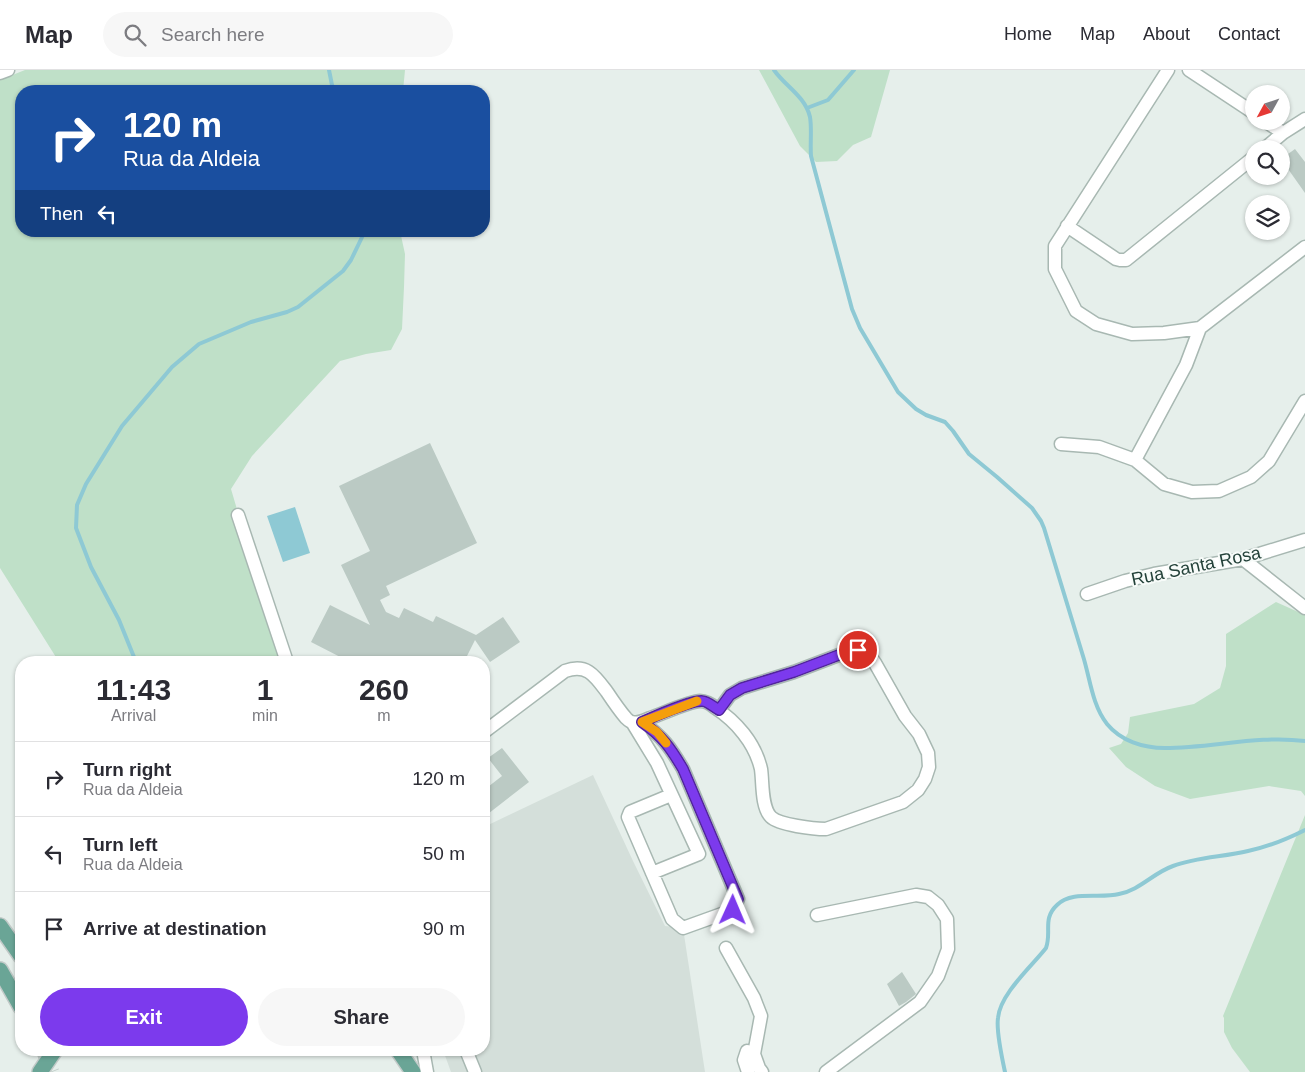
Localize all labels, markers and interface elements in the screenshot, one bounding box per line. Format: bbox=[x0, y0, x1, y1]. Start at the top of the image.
search box bbox=[103, 12, 453, 57]
text: Map bbox=[25, 21, 73, 48]
icon: search bbox=[121, 21, 149, 49]
text: Search here bbox=[161, 24, 265, 45]
text: Home bbox=[1004, 24, 1052, 44]
text: Map bbox=[1080, 24, 1115, 44]
text: About bbox=[1143, 24, 1190, 44]
text: Contact bbox=[1218, 24, 1280, 44]
north arrow bbox=[1245, 85, 1290, 130]
map controls bbox=[1245, 85, 1290, 240]
icon: right bbox=[40, 105, 105, 170]
text: 120 m bbox=[123, 105, 222, 144]
button: search bbox=[1245, 140, 1290, 185]
text: Rua da Aldeia bbox=[123, 146, 260, 171]
button: layers bbox=[1245, 195, 1290, 240]
icon: left bbox=[93, 200, 121, 228]
text: Then bbox=[40, 203, 83, 224]
street label: Rua Santa Rosa bbox=[1129, 542, 1264, 590]
pin bbox=[837, 629, 879, 671]
icon: arrive bbox=[844, 636, 872, 664]
text: 11:43 bbox=[96, 673, 171, 706]
text: 1 bbox=[257, 673, 273, 706]
text: 260 bbox=[359, 673, 409, 706]
text: Arrival bbox=[111, 707, 156, 724]
text: min bbox=[252, 707, 278, 724]
text: m bbox=[377, 707, 391, 724]
text: Turn right bbox=[83, 759, 171, 780]
icon: right bbox=[40, 765, 68, 793]
text: 120 m bbox=[412, 768, 465, 789]
text: Rua da Aldeia bbox=[83, 781, 183, 798]
text: Turn left bbox=[83, 834, 158, 855]
icon: left bbox=[40, 840, 68, 868]
text: 50 m bbox=[423, 843, 465, 864]
text: Rua da Aldeia bbox=[83, 856, 183, 873]
position arrow bbox=[706, 883, 758, 935]
icon: arrive bbox=[40, 915, 68, 943]
text: Arrive at destination bbox=[83, 918, 267, 939]
text: 90 m bbox=[423, 918, 465, 939]
button: Exit bbox=[40, 988, 248, 1046]
button: Share bbox=[258, 988, 465, 1046]

